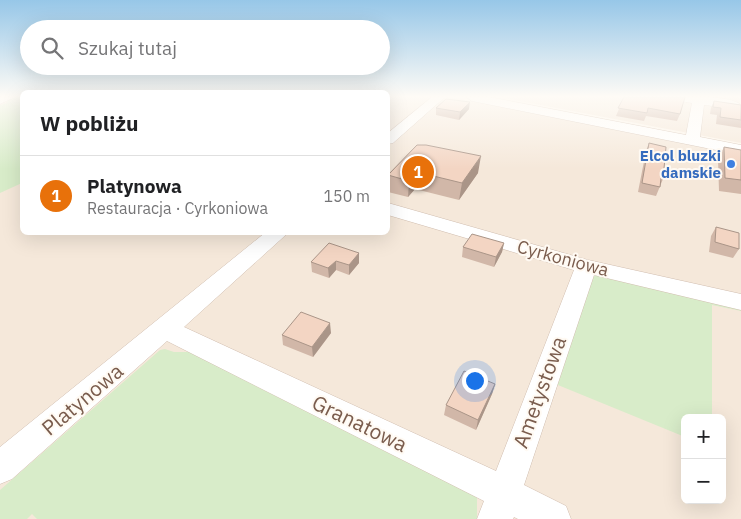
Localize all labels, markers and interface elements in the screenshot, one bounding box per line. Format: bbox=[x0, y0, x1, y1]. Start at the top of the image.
search box bbox=[20, 20, 390, 75]
icon: search bbox=[38, 34, 66, 62]
text: Szukaj tutaj bbox=[78, 36, 177, 60]
text: W pobliżu bbox=[40, 109, 139, 137]
place label: Elcol bluzki damskie bbox=[640, 146, 721, 182]
pin: 1 bbox=[402, 153, 434, 191]
marker: Elcol bluzki damskie bbox=[725, 158, 737, 170]
text: Platynowa bbox=[87, 174, 182, 198]
text: 1 bbox=[51, 186, 61, 206]
text: 150 m bbox=[323, 186, 370, 206]
text: Restauracja · Cyrkoniowa bbox=[87, 198, 268, 218]
street label: Cyrkoniowa bbox=[515, 235, 612, 281]
street label: Ametystowa bbox=[506, 332, 572, 452]
street label: Platynowa bbox=[35, 357, 129, 441]
your location bbox=[462, 368, 488, 394]
street label: Granatowa bbox=[308, 388, 412, 458]
map controls bbox=[681, 414, 726, 504]
button: + bbox=[681, 414, 726, 459]
button: − bbox=[681, 459, 726, 504]

